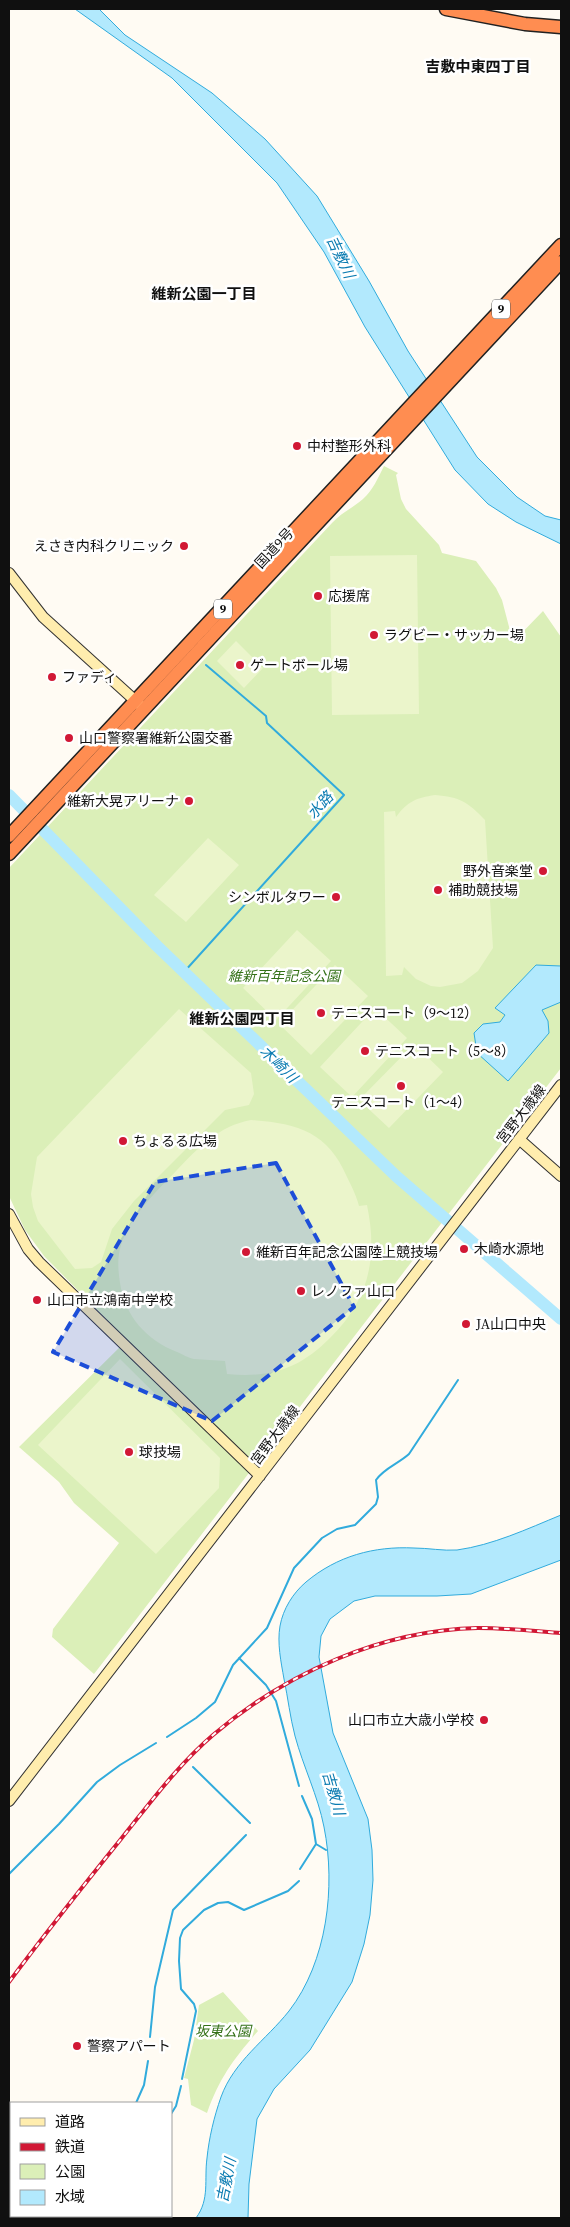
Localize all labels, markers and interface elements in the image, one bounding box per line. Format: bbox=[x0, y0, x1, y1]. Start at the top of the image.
district label: 吉敷中東四丁目 bbox=[425, 56, 531, 77]
water label: 吉敷川 bbox=[322, 232, 361, 284]
district label: 維新公園一丁目 bbox=[151, 283, 257, 304]
road number: 9 bbox=[492, 300, 510, 318]
place label: 中村整形外科 bbox=[307, 436, 391, 456]
marker: 中村整形外科 bbox=[291, 440, 303, 452]
street label: 国道9号 bbox=[250, 523, 298, 573]
place label: えさき内科クリニック bbox=[34, 536, 174, 556]
marker: えさき内科クリニック bbox=[178, 540, 190, 552]
place label: 応援席 bbox=[328, 586, 370, 606]
marker: 応援席 bbox=[312, 590, 324, 602]
road number: 9 bbox=[214, 600, 232, 618]
place label: ラグビー・サッカー場 bbox=[384, 625, 524, 645]
marker: ラグビー・サッカー場 bbox=[368, 629, 380, 641]
place label: ゲートボール場 bbox=[250, 655, 348, 675]
marker: ゲートボール場 bbox=[234, 659, 246, 671]
place label: ファディ bbox=[62, 667, 117, 687]
marker: ファディ bbox=[46, 671, 58, 683]
place label: 山口警察署維新公園交番 bbox=[79, 728, 233, 748]
marker: 山口警察署維新公園交番 bbox=[63, 732, 75, 744]
water label: 水路 bbox=[302, 785, 339, 823]
place label: 維新大晃アリーナ bbox=[67, 791, 179, 811]
marker: 維新大晃アリーナ bbox=[183, 795, 195, 807]
place label: 野外音楽堂 bbox=[463, 861, 533, 881]
marker: 野外音楽堂 bbox=[537, 865, 549, 877]
place label: 補助競技場 bbox=[448, 880, 518, 900]
marker: 補助競技場 bbox=[432, 884, 444, 896]
place label: シンボルタワー bbox=[228, 887, 326, 907]
marker: シンボルタワー bbox=[330, 891, 342, 903]
park label: 維新百年記念公園 bbox=[228, 966, 342, 986]
place label: テニスコート（9～12） bbox=[331, 1003, 478, 1023]
marker: テニスコート（9～12） bbox=[315, 1007, 327, 1019]
district label: 維新公園四丁目 bbox=[189, 1008, 295, 1029]
water label: 木崎川 bbox=[256, 1041, 304, 1089]
place label: テニスコート（5～8） bbox=[375, 1041, 515, 1061]
marker: テニスコート（5～8） bbox=[359, 1045, 371, 1057]
marker: テニスコート（1～4） bbox=[395, 1080, 407, 1092]
street label: 宮野大歳線 bbox=[492, 1080, 550, 1148]
place label: テニスコート（1～4） bbox=[331, 1092, 471, 1112]
place label: ちょるる広場 bbox=[133, 1131, 217, 1151]
marker: ちょるる広場 bbox=[117, 1135, 129, 1147]
place label: 木崎水源地 bbox=[474, 1239, 544, 1259]
place label: 維新百年記念公園陸上競技場 bbox=[256, 1242, 438, 1262]
marker: 木崎水源地 bbox=[458, 1243, 470, 1255]
marker: 維新百年記念公園陸上競技場 bbox=[240, 1246, 252, 1258]
place label: レノファ山口 bbox=[311, 1281, 395, 1301]
marker: レノファ山口 bbox=[295, 1285, 307, 1297]
place label: 山口市立鴻南中学校 bbox=[47, 1290, 173, 1310]
marker: 山口市立鴻南中学校 bbox=[31, 1294, 43, 1306]
place label: JA山口中央 bbox=[475, 1314, 546, 1334]
marker: JA山口中央 bbox=[460, 1318, 472, 1330]
street label: 宮野大歳線 bbox=[246, 1401, 304, 1469]
place label: 球技場 bbox=[139, 1442, 181, 1462]
marker: 球技場 bbox=[123, 1446, 135, 1458]
place label: 山口市立大歳小学校 bbox=[348, 1710, 474, 1730]
marker: 山口市立大歳小学校 bbox=[478, 1714, 490, 1726]
water label: 吉敷川 bbox=[318, 1768, 351, 1819]
park label: 坂東公園 bbox=[195, 2021, 253, 2041]
place label: 警察アパート bbox=[87, 2036, 171, 2056]
marker: 警察アパート bbox=[71, 2040, 83, 2052]
legend bbox=[10, 2102, 172, 2217]
text: 道路 bbox=[55, 2111, 85, 2132]
text: 鉄道 bbox=[55, 2136, 85, 2157]
water label: 吉敷川 bbox=[211, 2154, 241, 2204]
text: 公園 bbox=[55, 2161, 85, 2182]
text: 水域 bbox=[55, 2186, 85, 2207]

